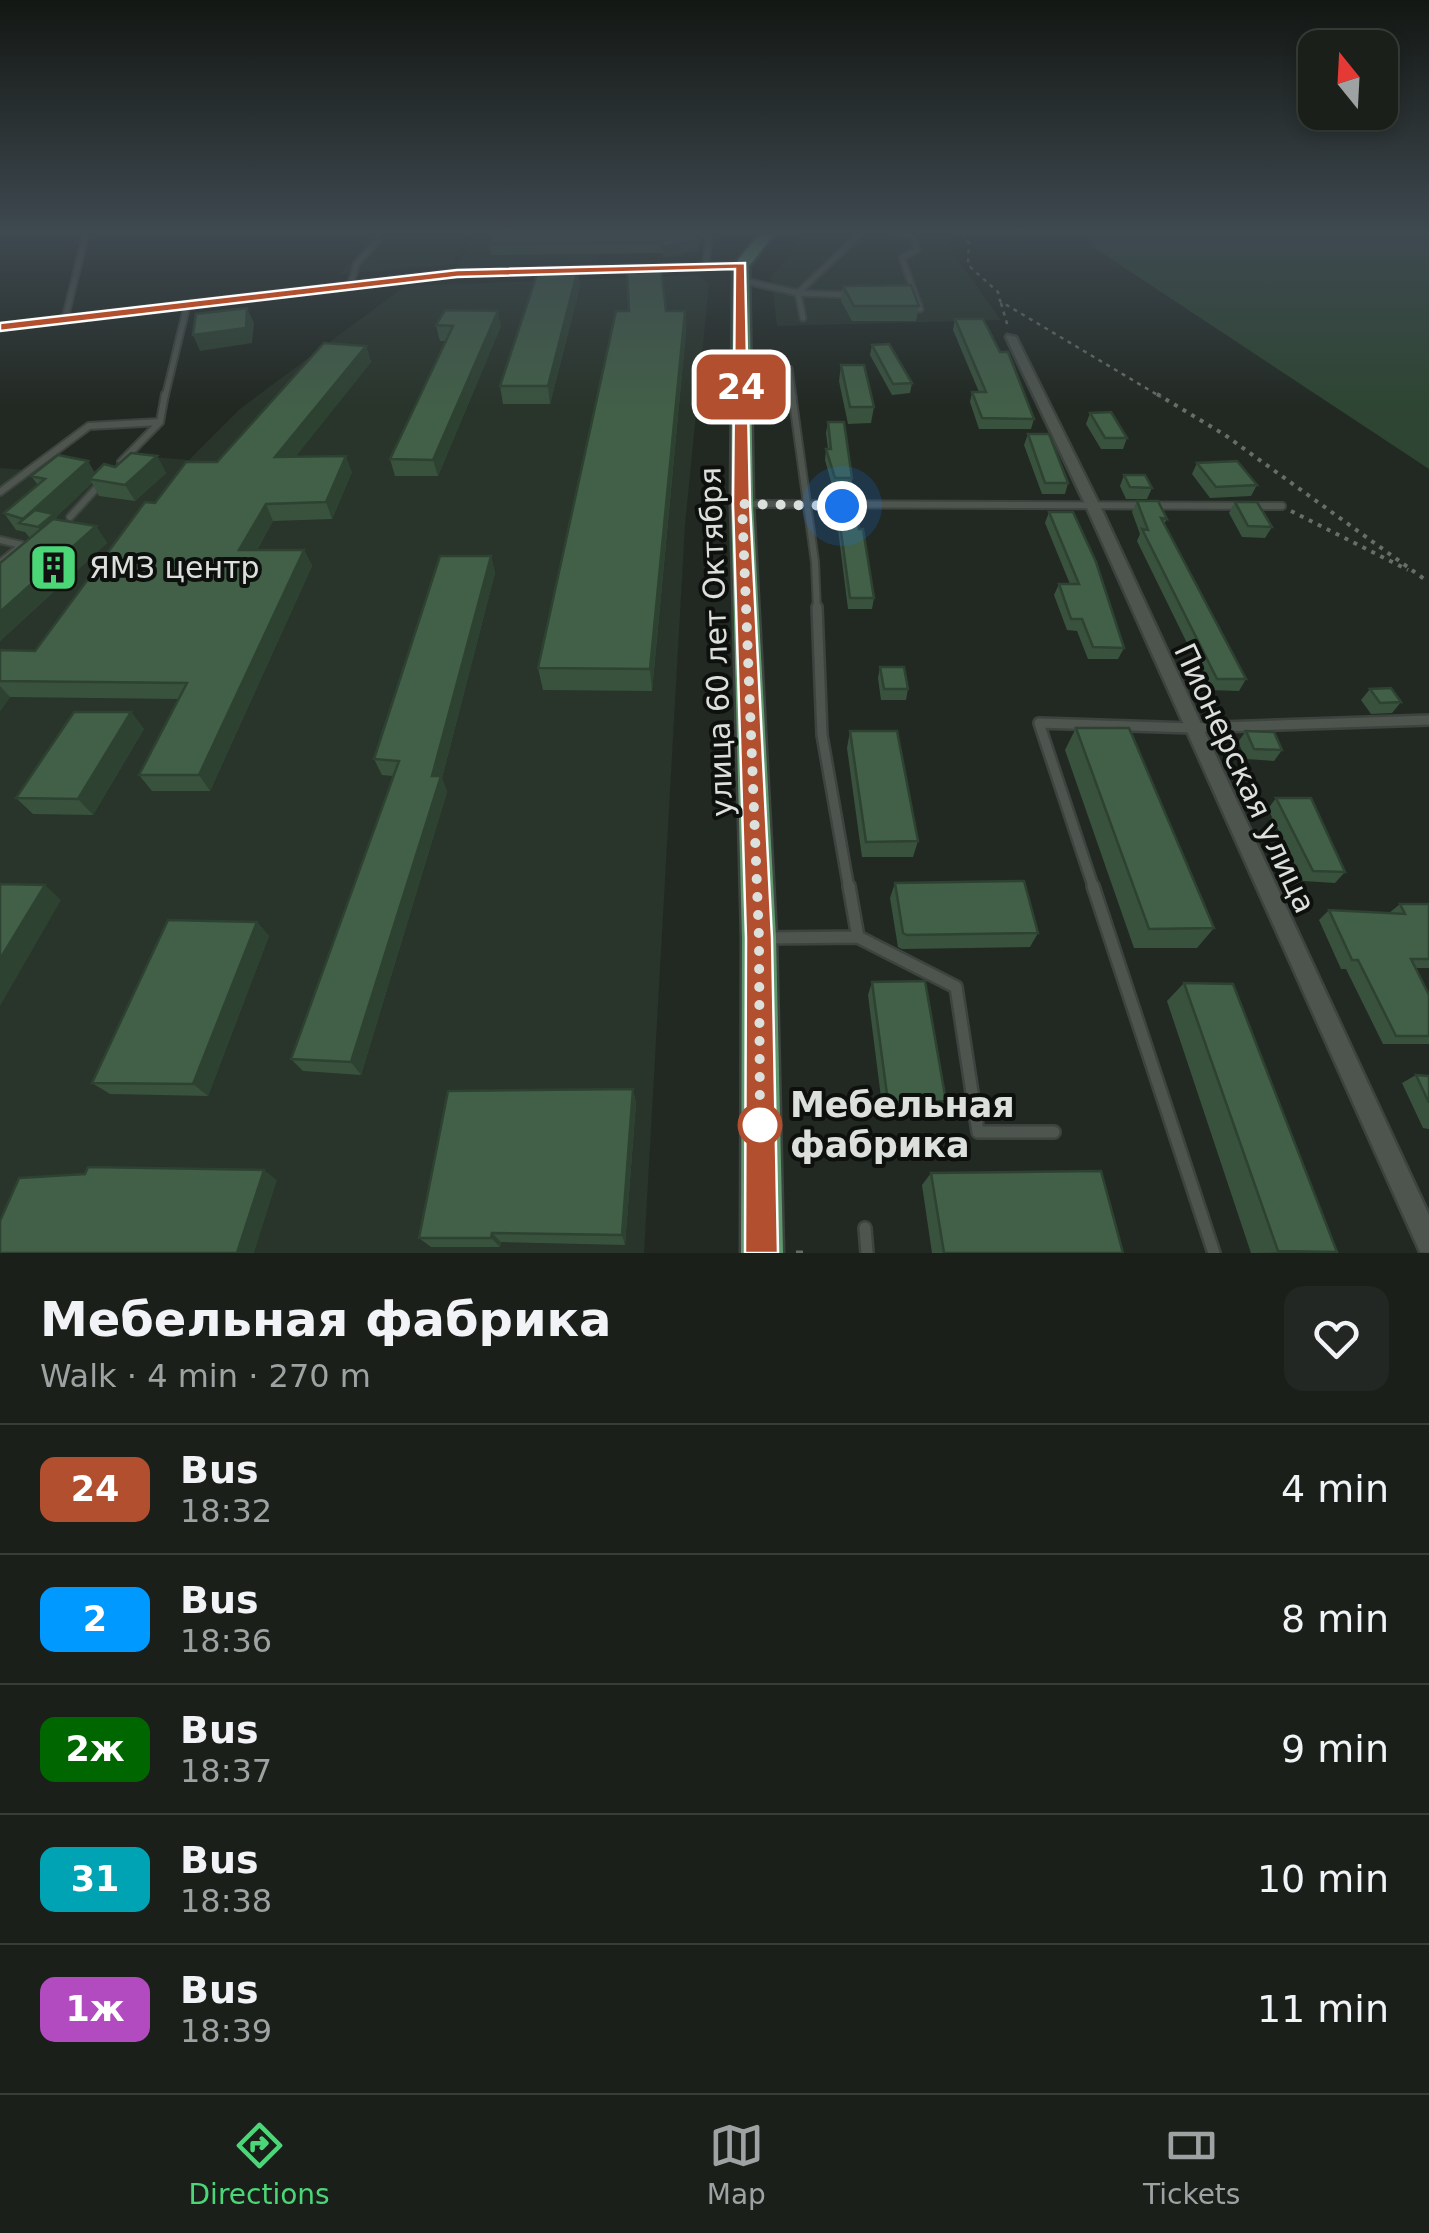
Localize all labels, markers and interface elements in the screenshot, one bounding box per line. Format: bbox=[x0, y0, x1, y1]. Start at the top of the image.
north arrow bbox=[1298, 30, 1398, 130]
map controls bbox=[1298, 30, 1398, 130]
line badge: 24 bbox=[696, 354, 786, 420]
text: 24 bbox=[717, 367, 765, 407]
street label: улица 60 лет Октября bbox=[692, 467, 740, 817]
your location bbox=[817, 481, 867, 531]
building icon: ЯМЗ центр bbox=[28, 541, 80, 593]
place label: ЯМЗ центр bbox=[89, 550, 260, 585]
street label: Пионерская улица bbox=[1167, 638, 1323, 918]
place label: Мебельная фабрика bbox=[790, 1085, 1015, 1165]
marker: Мебельная фабрика bbox=[739, 1104, 781, 1146]
button: heart bbox=[1284, 1286, 1389, 1391]
text: Мебельная фабрика bbox=[40, 1291, 611, 1347]
text: Walk · 4 min · 270 m bbox=[40, 1357, 371, 1395]
text: Bus bbox=[180, 1448, 259, 1492]
text: 4 min bbox=[1281, 1467, 1389, 1511]
text: 24 bbox=[71, 1469, 119, 1509]
text: 18:32 bbox=[180, 1492, 272, 1530]
text: Bus bbox=[180, 1578, 259, 1622]
text: 8 min bbox=[1281, 1597, 1389, 1641]
text: 2 bbox=[83, 1599, 107, 1639]
text: 18:36 bbox=[180, 1622, 272, 1660]
text: Bus bbox=[180, 1708, 259, 1752]
text: 9 min bbox=[1281, 1727, 1389, 1771]
text: 2ж bbox=[65, 1729, 125, 1769]
text: 18:37 bbox=[180, 1752, 272, 1790]
text: Bus bbox=[180, 1838, 259, 1882]
text: 10 min bbox=[1257, 1857, 1389, 1901]
text: 31 bbox=[71, 1859, 119, 1899]
text: 18:38 bbox=[180, 1882, 272, 1920]
text: Bus bbox=[180, 1968, 259, 2012]
text: 11 min bbox=[1257, 1987, 1389, 2031]
text: 1ж bbox=[65, 1989, 125, 2029]
text: 18:39 bbox=[180, 2012, 272, 2050]
tab: Directions bbox=[189, 2118, 330, 2211]
tab: Map bbox=[707, 2118, 766, 2211]
tab: Tickets bbox=[1143, 2118, 1240, 2211]

